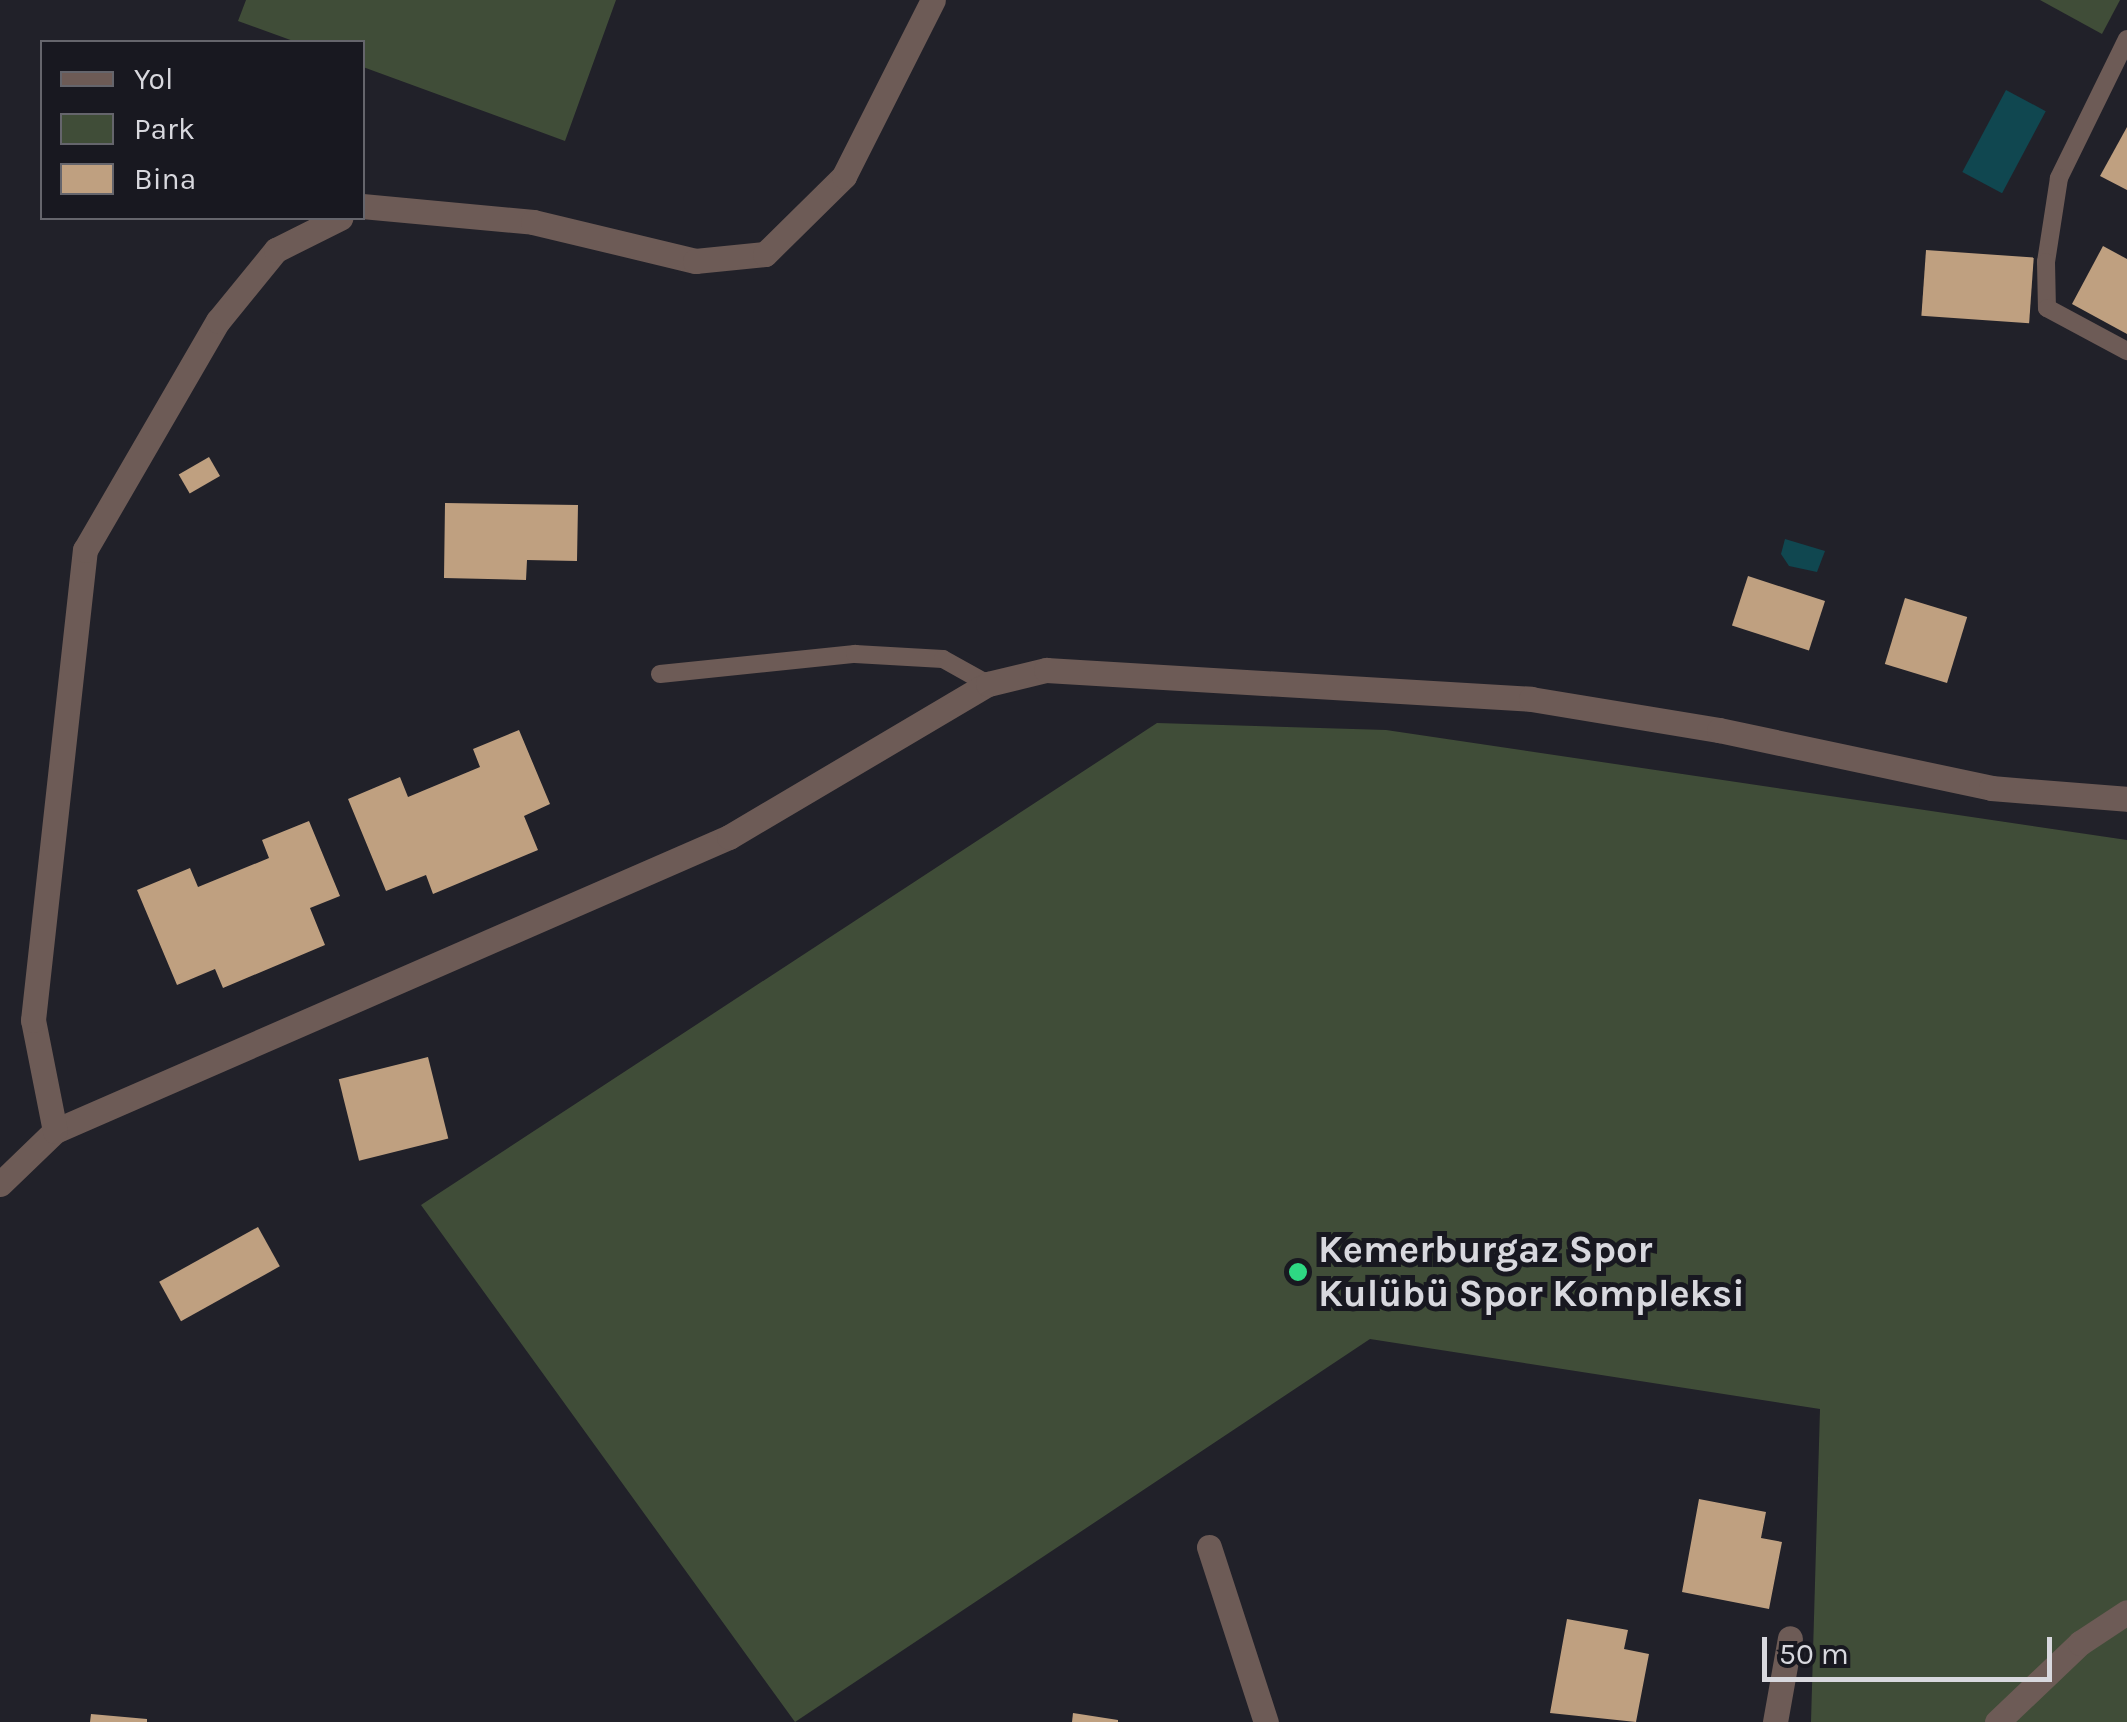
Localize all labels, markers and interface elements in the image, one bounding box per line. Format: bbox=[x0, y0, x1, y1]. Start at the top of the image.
legend bbox=[40, 40, 365, 220]
text: Yol bbox=[134, 61, 173, 97]
text: Park bbox=[134, 111, 195, 147]
text: Bina bbox=[134, 161, 196, 197]
place label: Kemerburgaz Spor Kulübü Spor Kompleksi bbox=[1318, 1227, 1745, 1316]
marker: Kemerburgaz Spor Kulübü Spor Kompleksi bbox=[1287, 1261, 1309, 1283]
scale bar bbox=[1767, 1617, 2057, 1679]
text: 50 m bbox=[1779, 1636, 1849, 1672]

